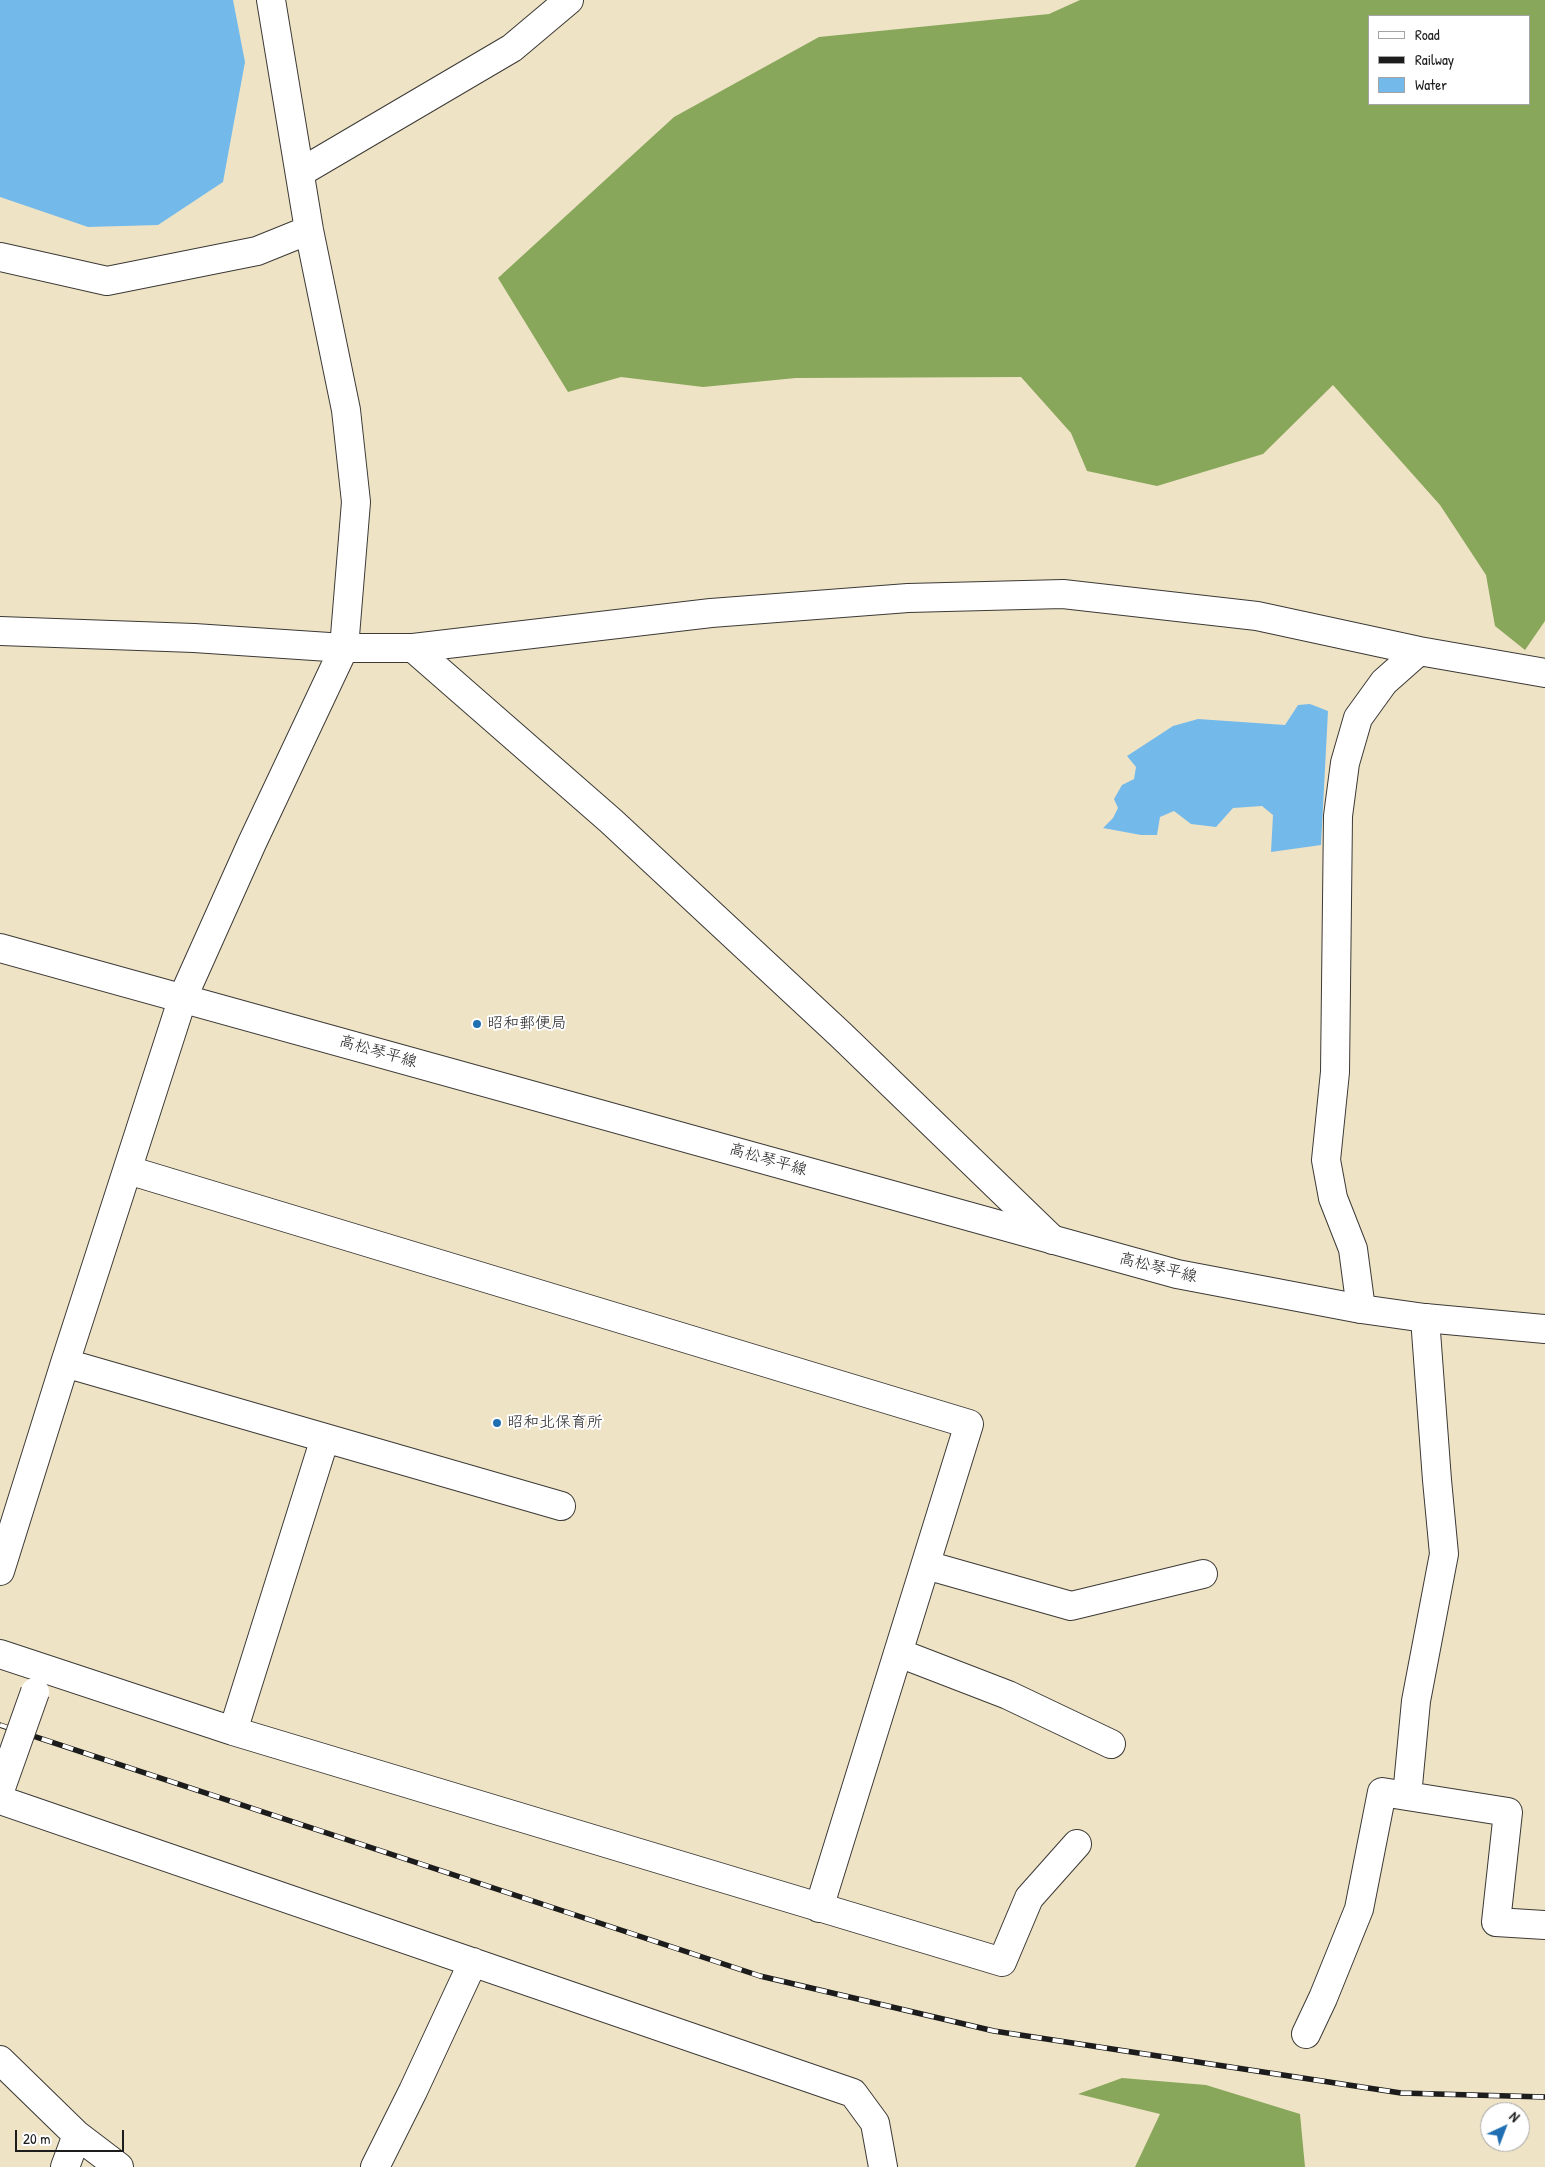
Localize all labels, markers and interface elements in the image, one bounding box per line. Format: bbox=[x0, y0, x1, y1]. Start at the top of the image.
legend bbox=[1368, 15, 1530, 105]
text: Road bbox=[1415, 24, 1440, 45]
text: Railway bbox=[1415, 49, 1454, 70]
text: Water bbox=[1415, 74, 1447, 95]
place label: 昭和郵便局 bbox=[487, 1014, 567, 1034]
marker: 昭和郵便局 bbox=[471, 1018, 483, 1030]
street label: 高松琴平線 bbox=[337, 1032, 419, 1072]
street label: 高松琴平線 bbox=[727, 1140, 809, 1180]
street label: 高松琴平線 bbox=[1117, 1249, 1199, 1287]
place label: 昭和北保育所 bbox=[507, 1413, 603, 1433]
marker: 昭和北保育所 bbox=[491, 1417, 503, 1429]
north arrow bbox=[1480, 2102, 1530, 2152]
text: N bbox=[1506, 2107, 1524, 2126]
scale bar bbox=[18, 2120, 126, 2152]
text: 20 m bbox=[23, 2128, 50, 2149]

